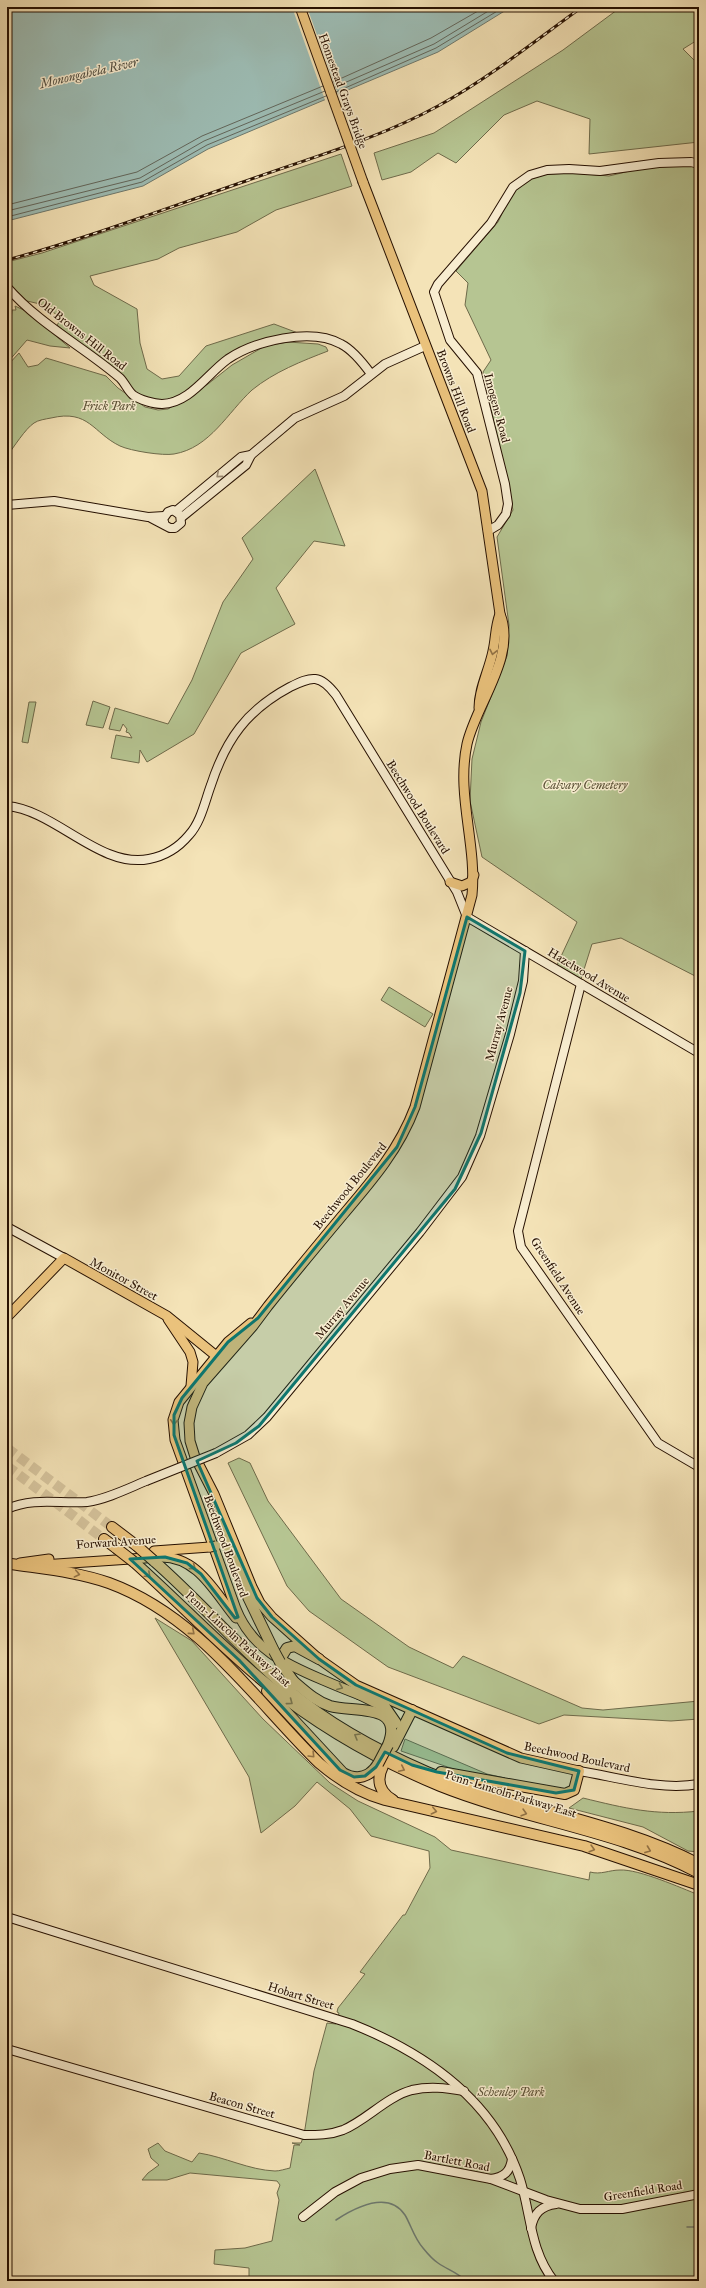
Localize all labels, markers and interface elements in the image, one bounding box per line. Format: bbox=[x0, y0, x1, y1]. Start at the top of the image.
street label: Homestead Grays Bridge bbox=[315, 31, 370, 151]
water label: Monongahela River bbox=[36, 54, 140, 93]
street label: Old Browns Hill Road bbox=[35, 295, 129, 373]
street label: Browns Hill Road bbox=[434, 347, 478, 435]
street label: Imogene Road bbox=[480, 372, 513, 445]
park label: Frick Park bbox=[81, 399, 136, 413]
one-way arrow bbox=[217, 471, 224, 478]
one-way arrow bbox=[489, 649, 497, 656]
street label: Beechwood Boulevard bbox=[383, 757, 453, 857]
park label: Calvary Cemetery bbox=[543, 778, 628, 792]
street label: Hazelwood Avenue bbox=[545, 945, 633, 1005]
street label: Murray Avenue bbox=[482, 985, 516, 1063]
street label: Beechwood Boulevard bbox=[311, 1140, 389, 1232]
street label: Greenfield Avenue bbox=[528, 1235, 588, 1317]
street label: Monitor Street bbox=[88, 1255, 161, 1304]
street label: Murray Avenue bbox=[312, 1274, 372, 1342]
one-way arrow bbox=[169, 1419, 178, 1425]
street label: Beechwood Boulevard bbox=[201, 1493, 251, 1599]
street label: Forward Avenue bbox=[75, 1532, 157, 1552]
one-way arrow bbox=[188, 1562, 195, 1569]
one-way arrow bbox=[74, 1570, 81, 1578]
one-way arrow bbox=[143, 1570, 151, 1577]
street label: Penn-Lincoln Parkway East bbox=[183, 1588, 294, 1690]
one-way arrow bbox=[188, 1627, 195, 1634]
one-way arrow bbox=[336, 1682, 343, 1690]
one-way arrow bbox=[286, 1697, 293, 1704]
one-way arrow bbox=[354, 1734, 361, 1741]
street label: Beechwood Boulevard bbox=[523, 1739, 631, 1775]
one-way arrow bbox=[307, 1750, 315, 1758]
one-way arrow bbox=[397, 1764, 405, 1772]
street label: Penn-Lincoln Parkway East bbox=[444, 1767, 579, 1821]
one-way arrow bbox=[431, 1806, 437, 1814]
one-way arrow bbox=[520, 1808, 527, 1817]
one-way arrow bbox=[588, 1844, 595, 1853]
one-way arrow bbox=[645, 1846, 652, 1854]
street label: Hobart Street bbox=[266, 1979, 336, 2013]
park label: Schenley Park bbox=[476, 2085, 545, 2099]
street label: Beacon Street bbox=[207, 2089, 277, 2121]
street label: Bartlett Road bbox=[423, 2148, 491, 2174]
street label: Greenfield Road bbox=[603, 2178, 683, 2204]

